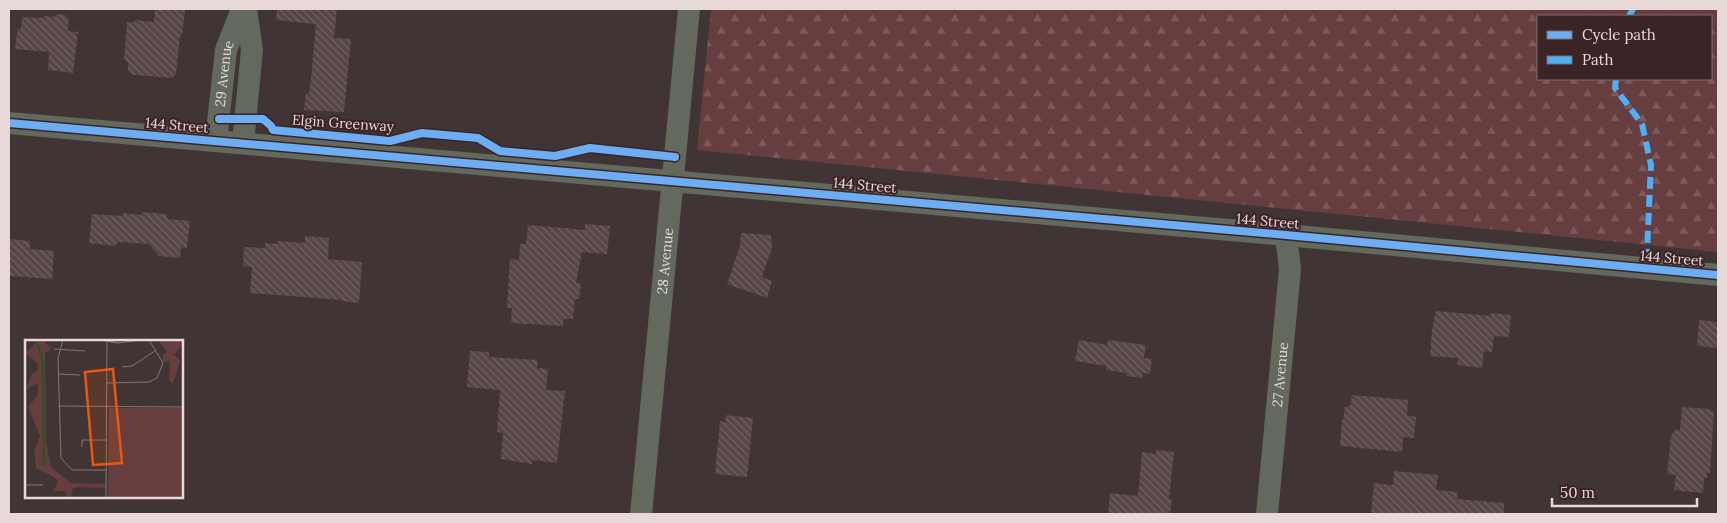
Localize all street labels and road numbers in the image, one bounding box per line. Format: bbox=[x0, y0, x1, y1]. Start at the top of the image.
street label: 29 Avenue bbox=[211, 37, 238, 108]
street label: Elgin Greenway bbox=[291, 110, 395, 136]
street label: 144 Street bbox=[145, 113, 210, 137]
street label: 144 Street bbox=[833, 173, 898, 197]
street label: 144 Street bbox=[1236, 209, 1301, 233]
street label: 28 Avenue bbox=[653, 227, 677, 295]
street label: 144 Street bbox=[1640, 246, 1705, 270]
street label: 27 Avenue bbox=[1268, 341, 1292, 408]

